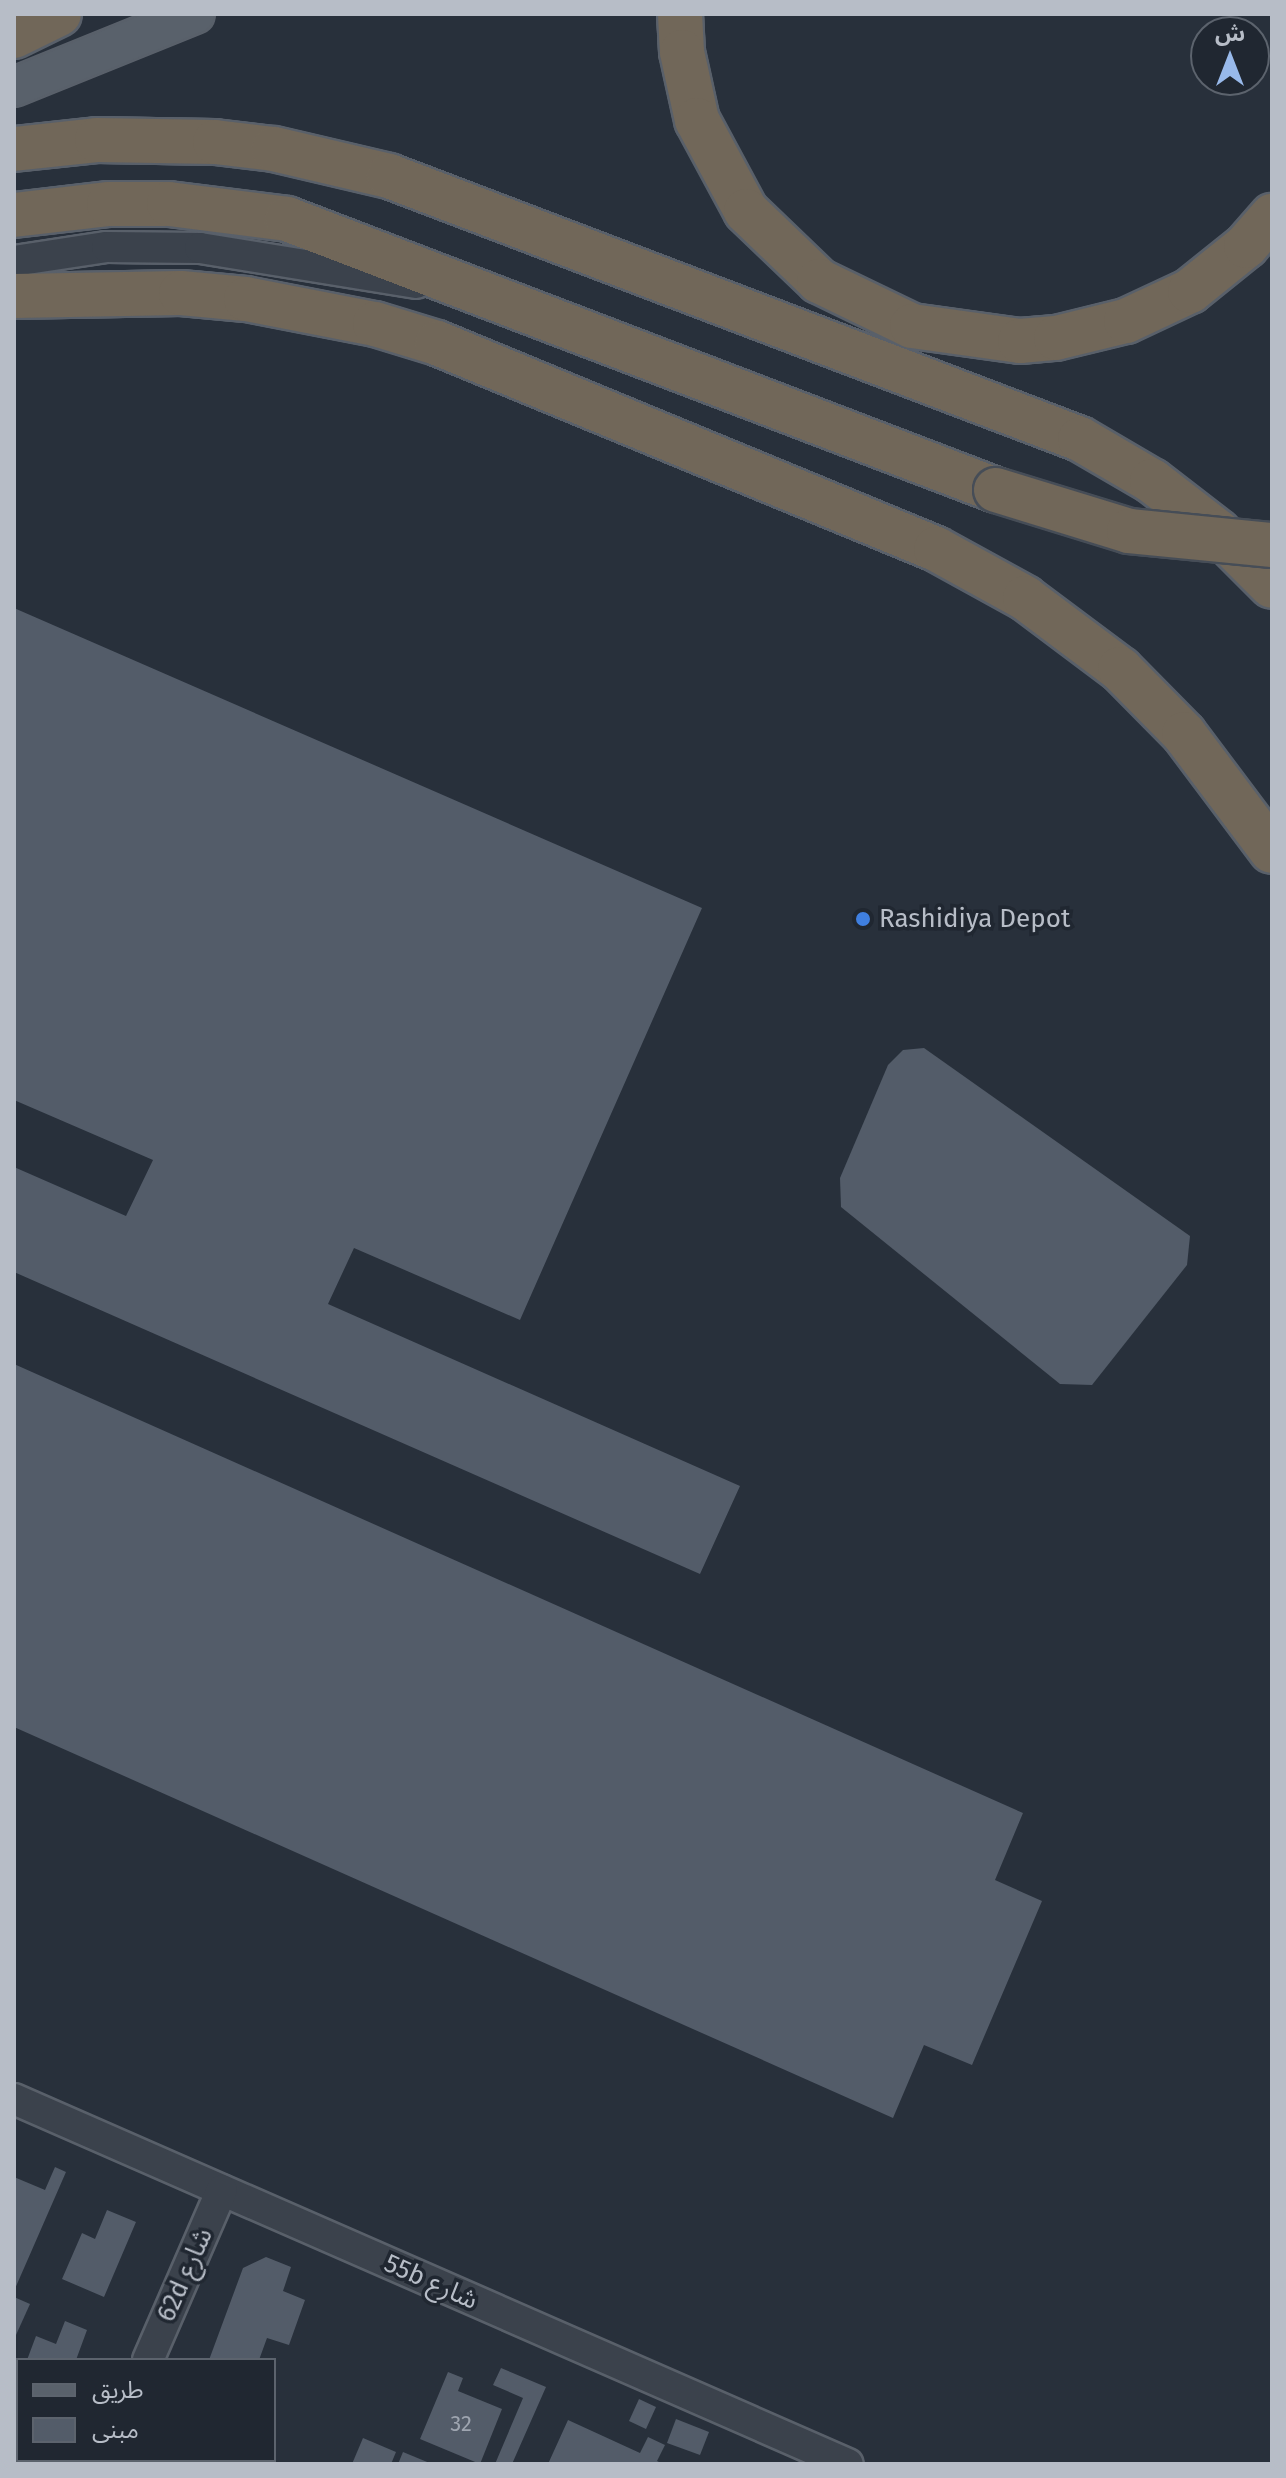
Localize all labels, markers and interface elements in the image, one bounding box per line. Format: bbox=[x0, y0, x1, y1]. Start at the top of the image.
north arrow bbox=[1190, 16, 1270, 96]
text: ش bbox=[1215, 20, 1245, 47]
place label: Rashidiya Depot bbox=[879, 903, 1070, 935]
marker: Rashidiya Depot bbox=[854, 910, 872, 928]
street label: 62d شارع bbox=[151, 2223, 219, 2327]
street label: 55b شارع bbox=[379, 2248, 483, 2316]
legend bbox=[16, 2358, 276, 2462]
text: طريق bbox=[92, 2376, 144, 2404]
house number: 32 bbox=[450, 2411, 472, 2437]
text: مبنى bbox=[92, 2416, 139, 2444]

